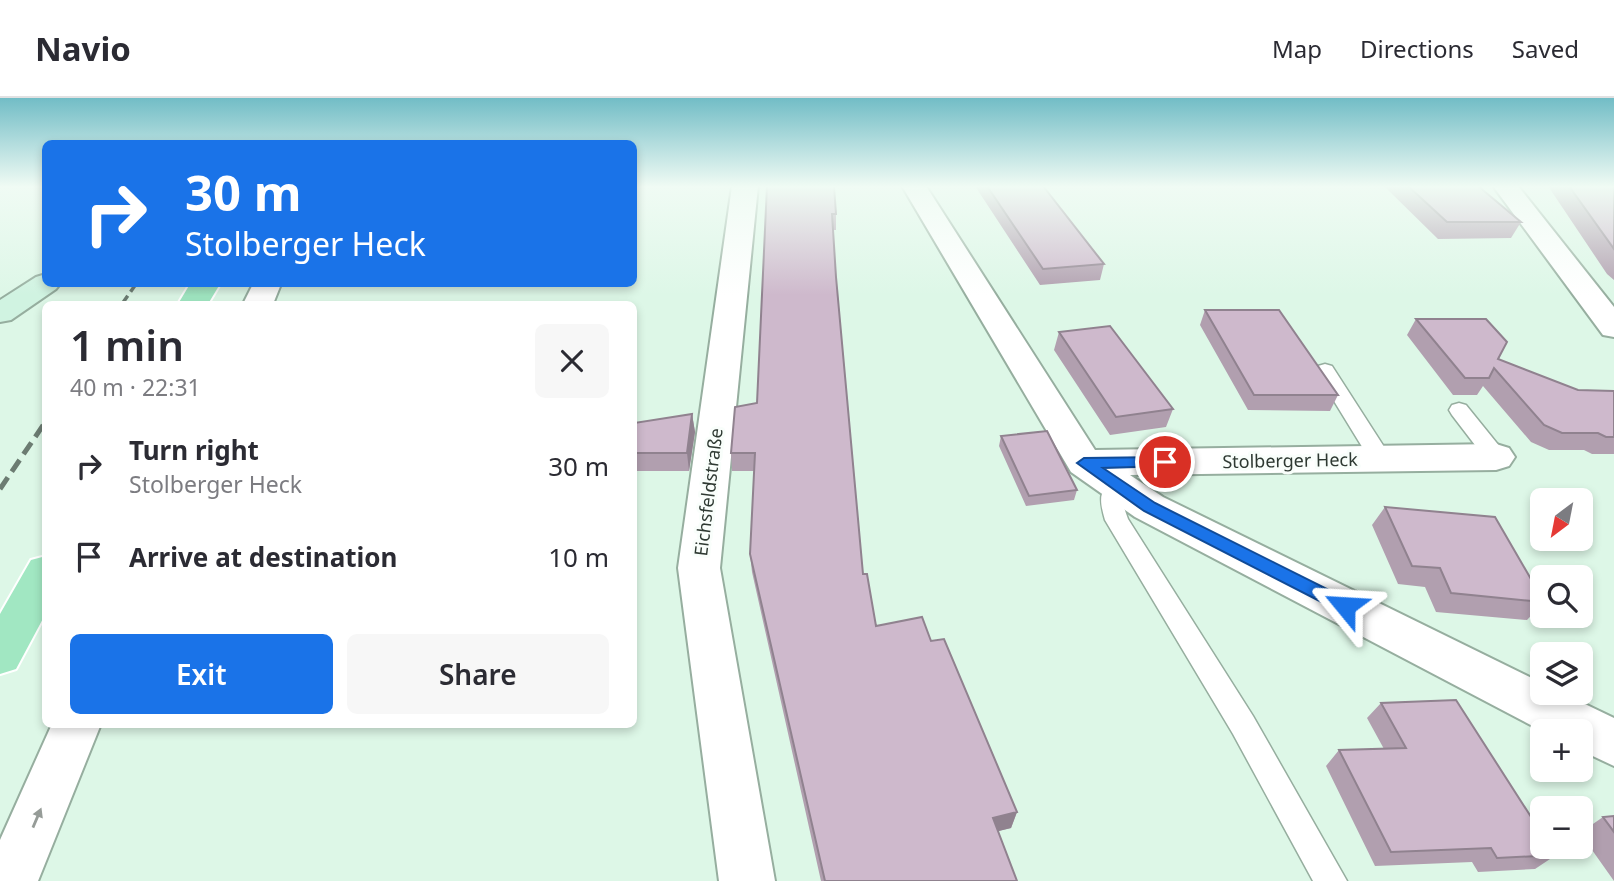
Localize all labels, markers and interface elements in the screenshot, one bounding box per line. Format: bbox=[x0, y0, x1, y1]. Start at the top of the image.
text: Navio bbox=[35, 26, 131, 71]
text: Map bbox=[1272, 32, 1322, 65]
text: Directions bbox=[1360, 32, 1474, 65]
text: Saved bbox=[1512, 32, 1579, 65]
text: 30 m bbox=[185, 159, 302, 225]
icon: right bbox=[70, 168, 161, 259]
text: Stolberger Heck bbox=[185, 222, 426, 265]
text: 1 min bbox=[70, 316, 184, 373]
button: close bbox=[535, 324, 609, 398]
text: 40 m · 22:31 bbox=[70, 371, 201, 403]
street label: Eichsfeldstraße bbox=[688, 427, 728, 557]
text: Turn right bbox=[129, 432, 259, 468]
pin bbox=[1135, 432, 1195, 492]
icon: arrive bbox=[1146, 443, 1184, 481]
icon: right bbox=[70, 447, 108, 485]
street label: Stolberger Heck bbox=[1222, 447, 1358, 473]
text: 30 m bbox=[548, 448, 609, 484]
text: Stolberger Heck bbox=[129, 468, 302, 500]
north arrow bbox=[1530, 488, 1592, 551]
map controls bbox=[1530, 488, 1593, 859]
icon: arrive bbox=[70, 538, 108, 576]
text: Arrive at destination bbox=[129, 539, 398, 575]
text: 10 m bbox=[548, 539, 609, 575]
button: search bbox=[1530, 565, 1593, 628]
position arrow bbox=[1308, 569, 1382, 643]
button: Exit bbox=[70, 634, 333, 714]
button: Share bbox=[347, 634, 609, 714]
button: layers bbox=[1530, 642, 1593, 705]
button: + bbox=[1530, 719, 1593, 782]
button: − bbox=[1530, 796, 1593, 859]
one-way arrow bbox=[31, 808, 43, 828]

